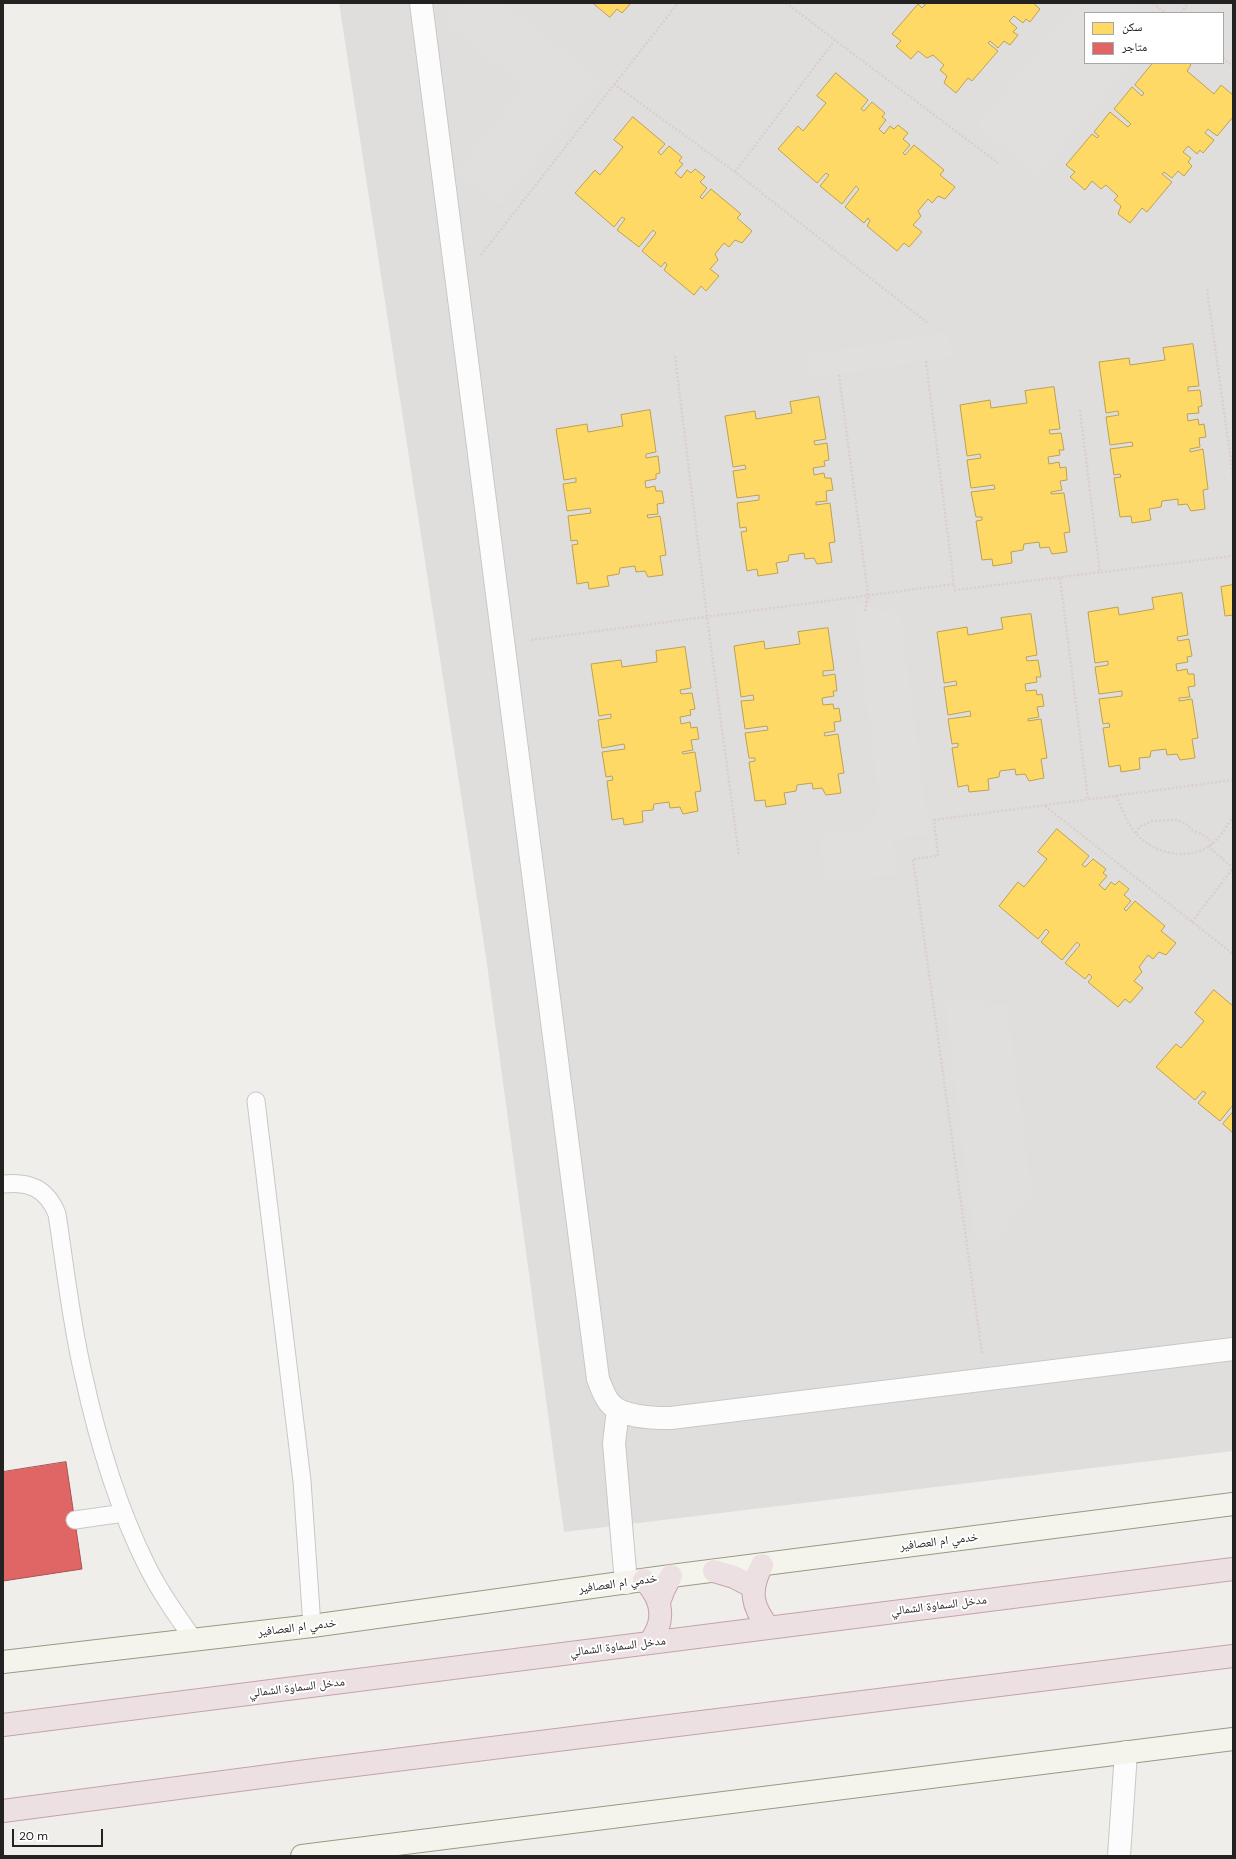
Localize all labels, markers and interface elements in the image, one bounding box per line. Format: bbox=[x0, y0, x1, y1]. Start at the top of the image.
legend bbox=[1084, 12, 1224, 64]
text: سكن bbox=[1122, 19, 1142, 35]
text: متاجر bbox=[1122, 39, 1147, 55]
street label: خدمي ام العصافير bbox=[899, 1530, 979, 1554]
street label: خدمي ام العصافير bbox=[578, 1571, 658, 1597]
street label: مدخل السماوة الشمالي bbox=[890, 1593, 988, 1619]
street label: خدمي ام العصافير bbox=[257, 1616, 337, 1640]
street label: مدخل السماوة الشمالي bbox=[569, 1634, 667, 1660]
street label: مدخل السماوة الشمالي bbox=[248, 1675, 346, 1701]
scale bar bbox=[14, 1821, 105, 1847]
text: 20 m bbox=[19, 1828, 48, 1844]

